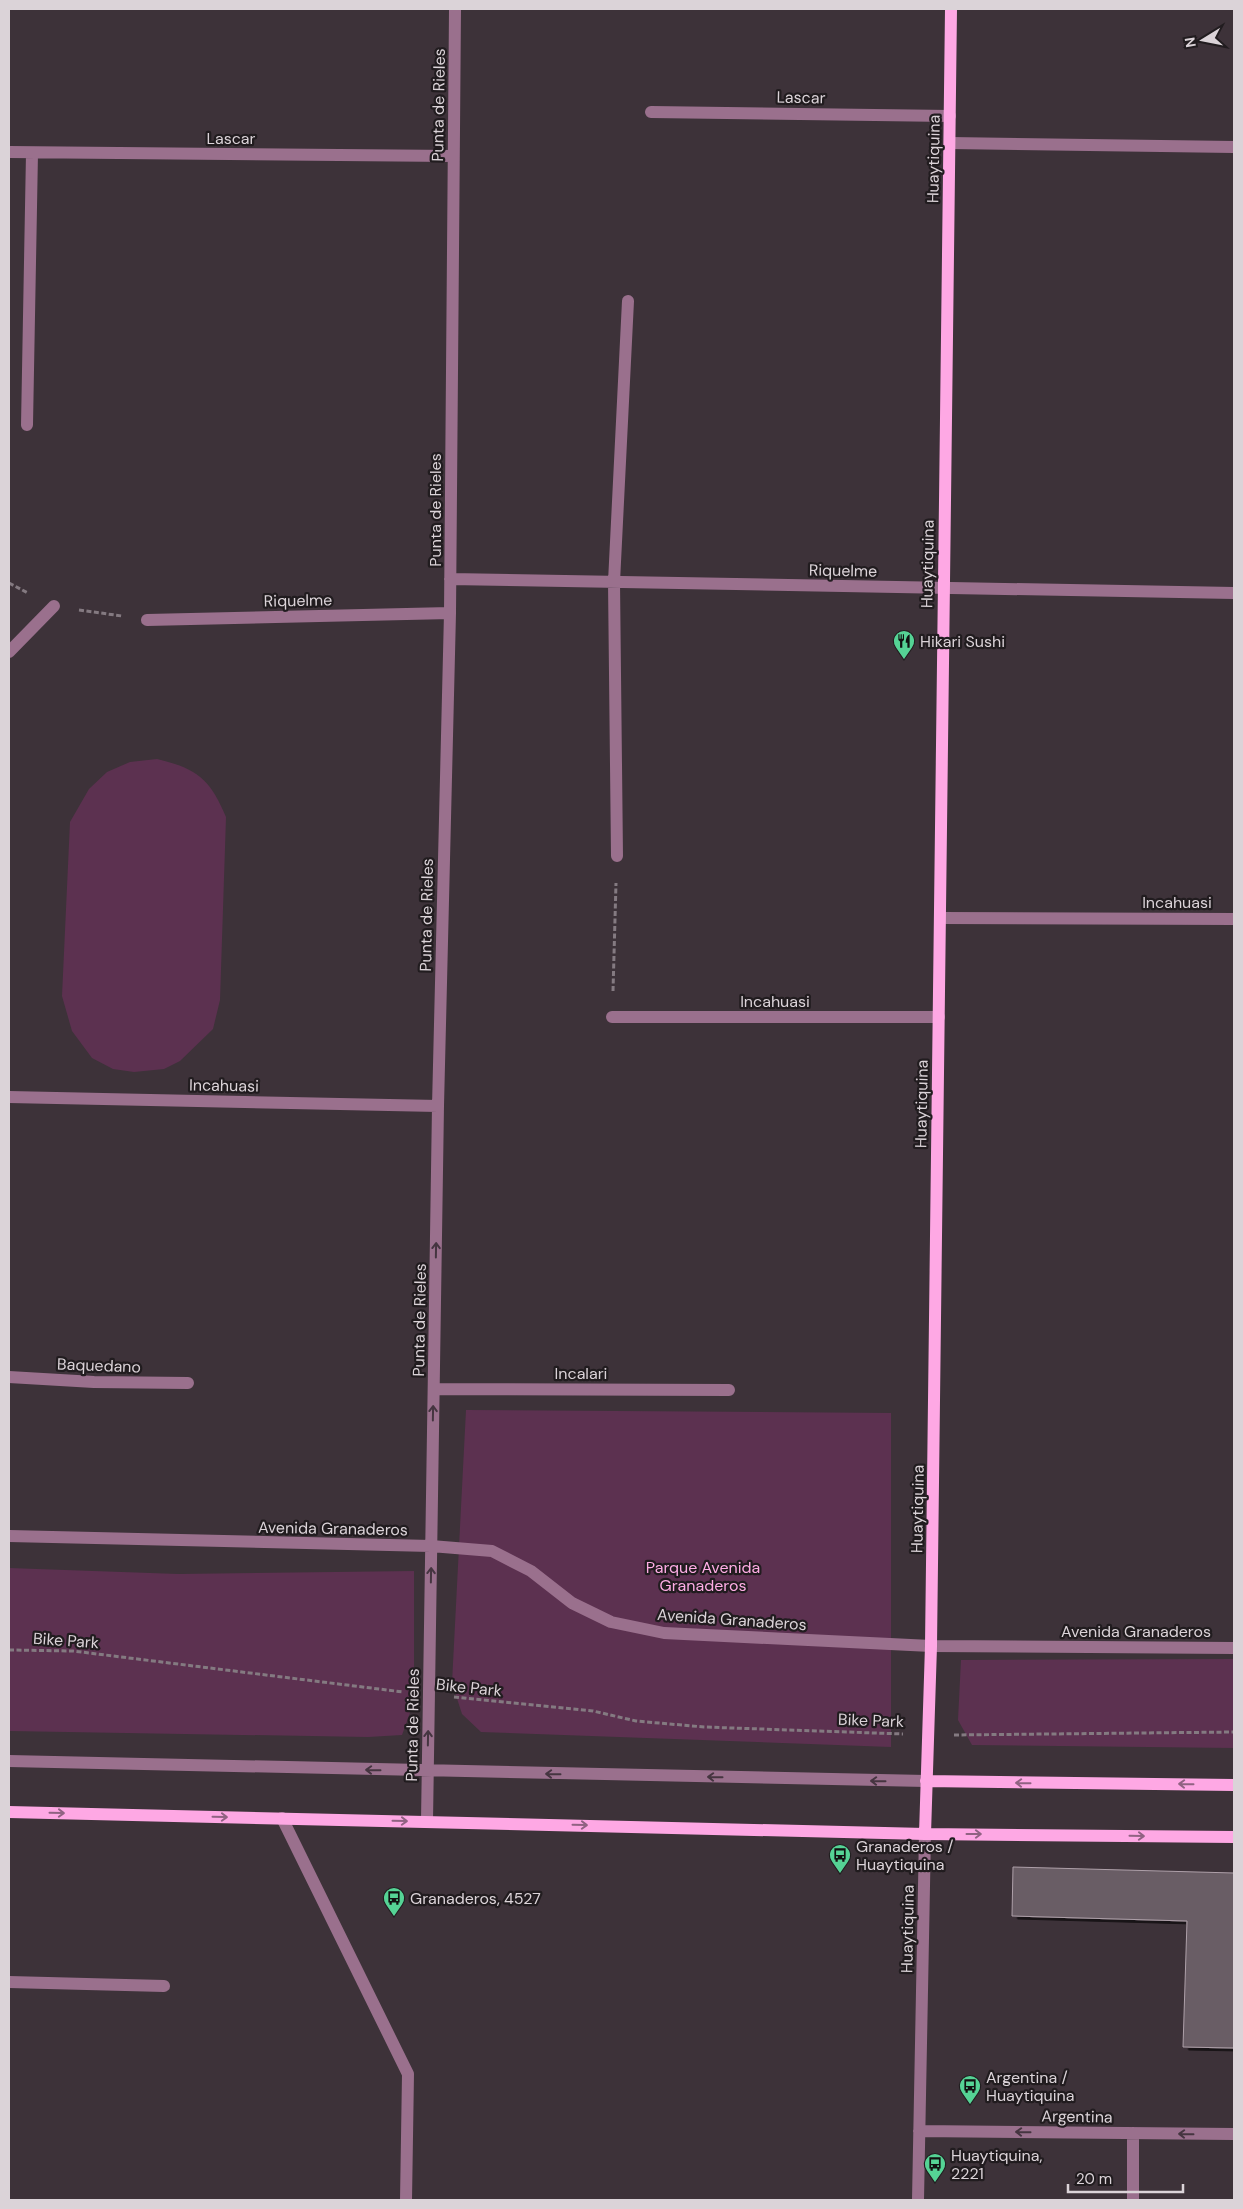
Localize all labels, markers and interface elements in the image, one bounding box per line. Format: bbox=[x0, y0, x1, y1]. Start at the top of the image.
north arrow bbox=[1178, 15, 1228, 65]
text: N bbox=[1180, 36, 1200, 49]
street label: Punta de Rieles bbox=[427, 48, 450, 162]
street label: Lascar bbox=[776, 87, 826, 108]
street label: Huaytiquina bbox=[922, 115, 945, 203]
street label: Lascar bbox=[207, 128, 256, 149]
street label: Punta de Rieles bbox=[425, 453, 446, 567]
street label: Huaytiquina bbox=[916, 520, 939, 608]
street label: Riquelme bbox=[809, 559, 877, 582]
street label: Riquelme bbox=[264, 589, 332, 612]
restaurant icon: Hikari Sushi bbox=[892, 629, 916, 660]
place label: Hikari Sushi bbox=[920, 631, 1005, 652]
street label: Punta de Rieles bbox=[415, 858, 438, 972]
street label: Incahuasi bbox=[1142, 892, 1212, 913]
street label: Incahuasi bbox=[740, 991, 810, 1012]
street label: Huaytiquina bbox=[910, 1060, 933, 1148]
street label: Incahuasi bbox=[189, 1074, 259, 1097]
one-way arrow bbox=[431, 1242, 441, 1258]
street label: Punta de Rieles bbox=[408, 1263, 431, 1377]
street label: Baquedano bbox=[57, 1354, 141, 1377]
street label: Incalari bbox=[555, 1363, 607, 1384]
one-way arrow bbox=[428, 1405, 438, 1421]
street label: Huaytiquina bbox=[906, 1465, 929, 1553]
street label: Avenida Granaderos bbox=[258, 1517, 408, 1540]
park label: Parque Avenida Granaderos bbox=[646, 1557, 760, 1596]
one-way arrow bbox=[426, 1567, 436, 1584]
street label: Avenida Granaderos bbox=[656, 1604, 807, 1635]
street label: Avenida Granaderos bbox=[1061, 1621, 1211, 1642]
street label: Bike Park bbox=[32, 1628, 100, 1653]
street label: Punta de Rieles bbox=[401, 1668, 424, 1782]
street label: Bike Park bbox=[435, 1674, 503, 1701]
street label: Bike Park bbox=[838, 1709, 904, 1732]
one-way arrow bbox=[423, 1730, 433, 1746]
one-way arrow bbox=[365, 1766, 381, 1775]
one-way arrow bbox=[545, 1769, 562, 1779]
one-way arrow bbox=[707, 1773, 723, 1782]
one-way arrow bbox=[870, 1776, 886, 1786]
one-way arrow bbox=[1015, 1778, 1032, 1788]
one-way arrow bbox=[1178, 1779, 1194, 1789]
one-way arrow bbox=[49, 1808, 65, 1818]
one-way arrow bbox=[212, 1812, 228, 1821]
one-way arrow bbox=[392, 1816, 408, 1825]
one-way arrow bbox=[572, 1820, 588, 1829]
one-way arrow bbox=[966, 1829, 982, 1839]
one-way arrow bbox=[1128, 1831, 1144, 1841]
place label: Granaderos / Huaytiquina bbox=[856, 1836, 953, 1875]
bus stop icon: Granaderos / Huaytiquina bbox=[828, 1843, 852, 1874]
street label: Huaytiquina bbox=[896, 1885, 919, 1973]
bus stop icon: Granaderos, 4527 bbox=[382, 1886, 406, 1917]
place label: Granaderos, 4527 bbox=[410, 1888, 541, 1909]
place label: Argentina / Huaytiquina bbox=[986, 2067, 1074, 2106]
bus stop icon: Argentina / Huaytiquina bbox=[958, 2074, 982, 2105]
street label: Argentina bbox=[1041, 2105, 1113, 2128]
one-way arrow bbox=[1015, 2127, 1032, 2137]
one-way arrow bbox=[1178, 2129, 1194, 2139]
place label: Huaytiquina, 2221 bbox=[951, 2145, 1042, 2184]
bus stop icon: Huaytiquina, 2221 bbox=[923, 2152, 947, 2183]
scale bar bbox=[1068, 2162, 1183, 2194]
text: 20 m bbox=[1076, 2169, 1112, 2189]

